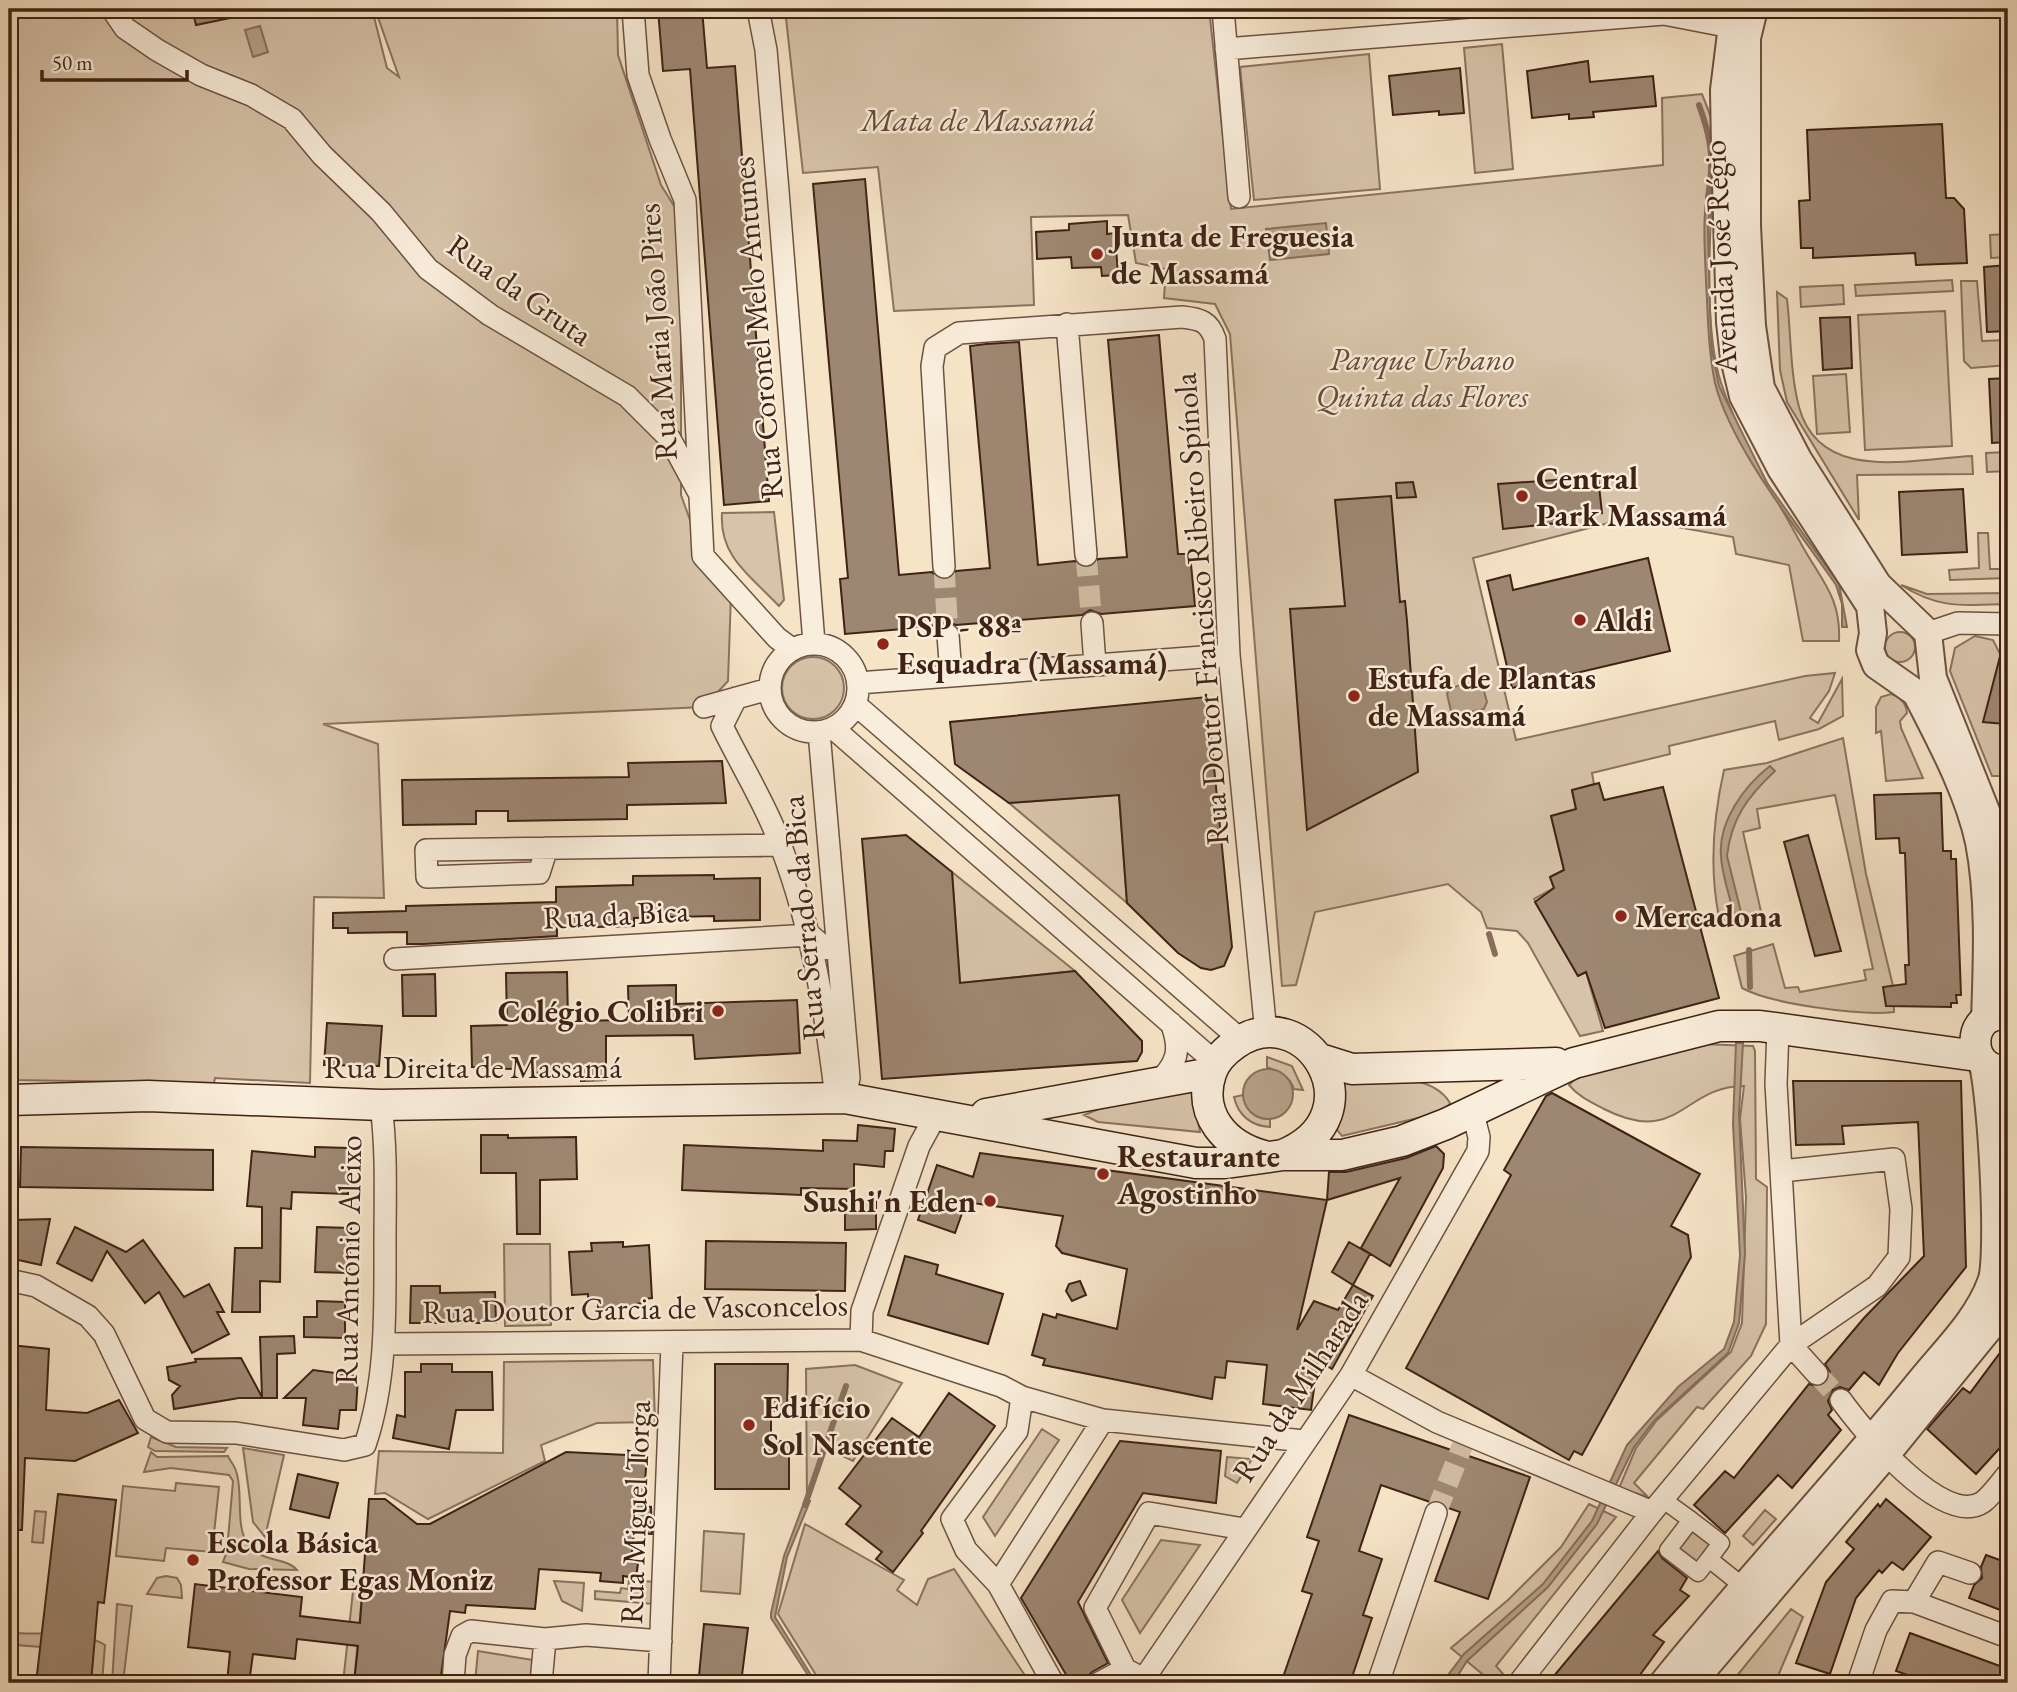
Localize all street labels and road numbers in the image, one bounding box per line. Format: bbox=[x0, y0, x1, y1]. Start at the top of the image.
street label: Avenida José Régio bbox=[1693, 139, 1747, 376]
street label: Rua Coronel Melo Antunes bbox=[721, 155, 793, 501]
street label: Rua Maria João Pires bbox=[627, 202, 687, 462]
street label: Rua da Gruta bbox=[439, 225, 601, 355]
street label: Rua Doutor Francisco Ribeiro Spínola bbox=[1164, 371, 1238, 847]
street label: Rua Serrado da Bica bbox=[771, 793, 835, 1042]
street label: Rua da Bica bbox=[542, 889, 690, 939]
street label: Rua Direita de Massamá bbox=[324, 1046, 622, 1088]
street label: Rua António Aleixo bbox=[325, 1135, 371, 1385]
street label: Rua da Milharada bbox=[1222, 1282, 1378, 1490]
street label: Rua Doutor Garcia de Vasconcelos bbox=[422, 1283, 848, 1333]
street label: Rua Miguel Torga bbox=[610, 1399, 660, 1625]

